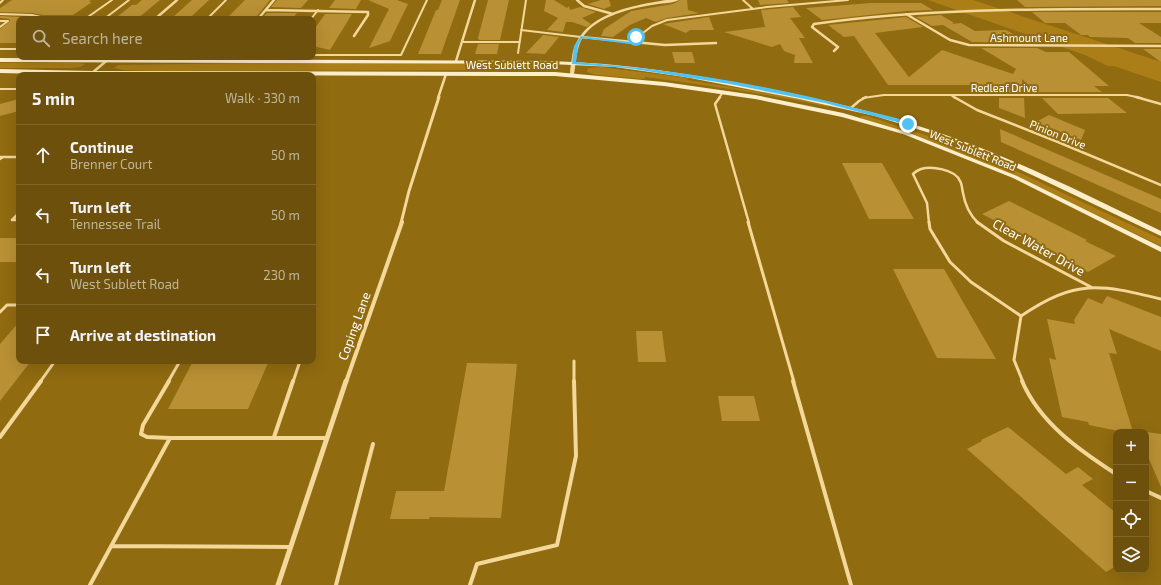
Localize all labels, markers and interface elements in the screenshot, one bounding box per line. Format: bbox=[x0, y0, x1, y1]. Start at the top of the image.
search box bbox=[16, 16, 316, 60]
icon: search bbox=[30, 27, 52, 49]
route start bbox=[627, 28, 645, 46]
text: Search here bbox=[62, 29, 143, 47]
street label: Ashmount Lane bbox=[990, 31, 1068, 44]
street label: West Sublett Road bbox=[466, 58, 558, 71]
street label: Redleaf Drive bbox=[971, 81, 1037, 94]
text: 5 min bbox=[32, 88, 75, 108]
text: Walk · 330 m bbox=[225, 90, 300, 106]
route end bbox=[899, 115, 917, 133]
street label: Pinion Drive bbox=[1028, 117, 1088, 151]
street label: West Sublett Road bbox=[928, 127, 1018, 173]
text: Continue bbox=[70, 138, 133, 156]
icon: ahead bbox=[32, 144, 54, 166]
text: 50 m bbox=[271, 147, 300, 163]
text: Brenner Court bbox=[70, 156, 152, 172]
text: Turn left bbox=[70, 198, 131, 216]
icon: left bbox=[32, 204, 54, 226]
text: 50 m bbox=[271, 207, 300, 223]
street label: Clear Water Drive bbox=[990, 215, 1088, 279]
text: Tennessee Trail bbox=[70, 216, 161, 232]
text: Turn left bbox=[70, 258, 131, 276]
icon: left bbox=[32, 264, 54, 286]
text: 230 m bbox=[263, 267, 300, 283]
text: West Sublett Road bbox=[70, 276, 179, 292]
street label: Coping Lane bbox=[334, 290, 374, 362]
icon: arrive bbox=[32, 324, 54, 346]
text: Arrive at destination bbox=[70, 326, 216, 344]
map controls bbox=[1113, 429, 1149, 573]
button: + bbox=[1113, 429, 1149, 465]
button: − bbox=[1113, 465, 1149, 501]
button: locate bbox=[1113, 501, 1149, 537]
button: layers bbox=[1113, 537, 1149, 573]

